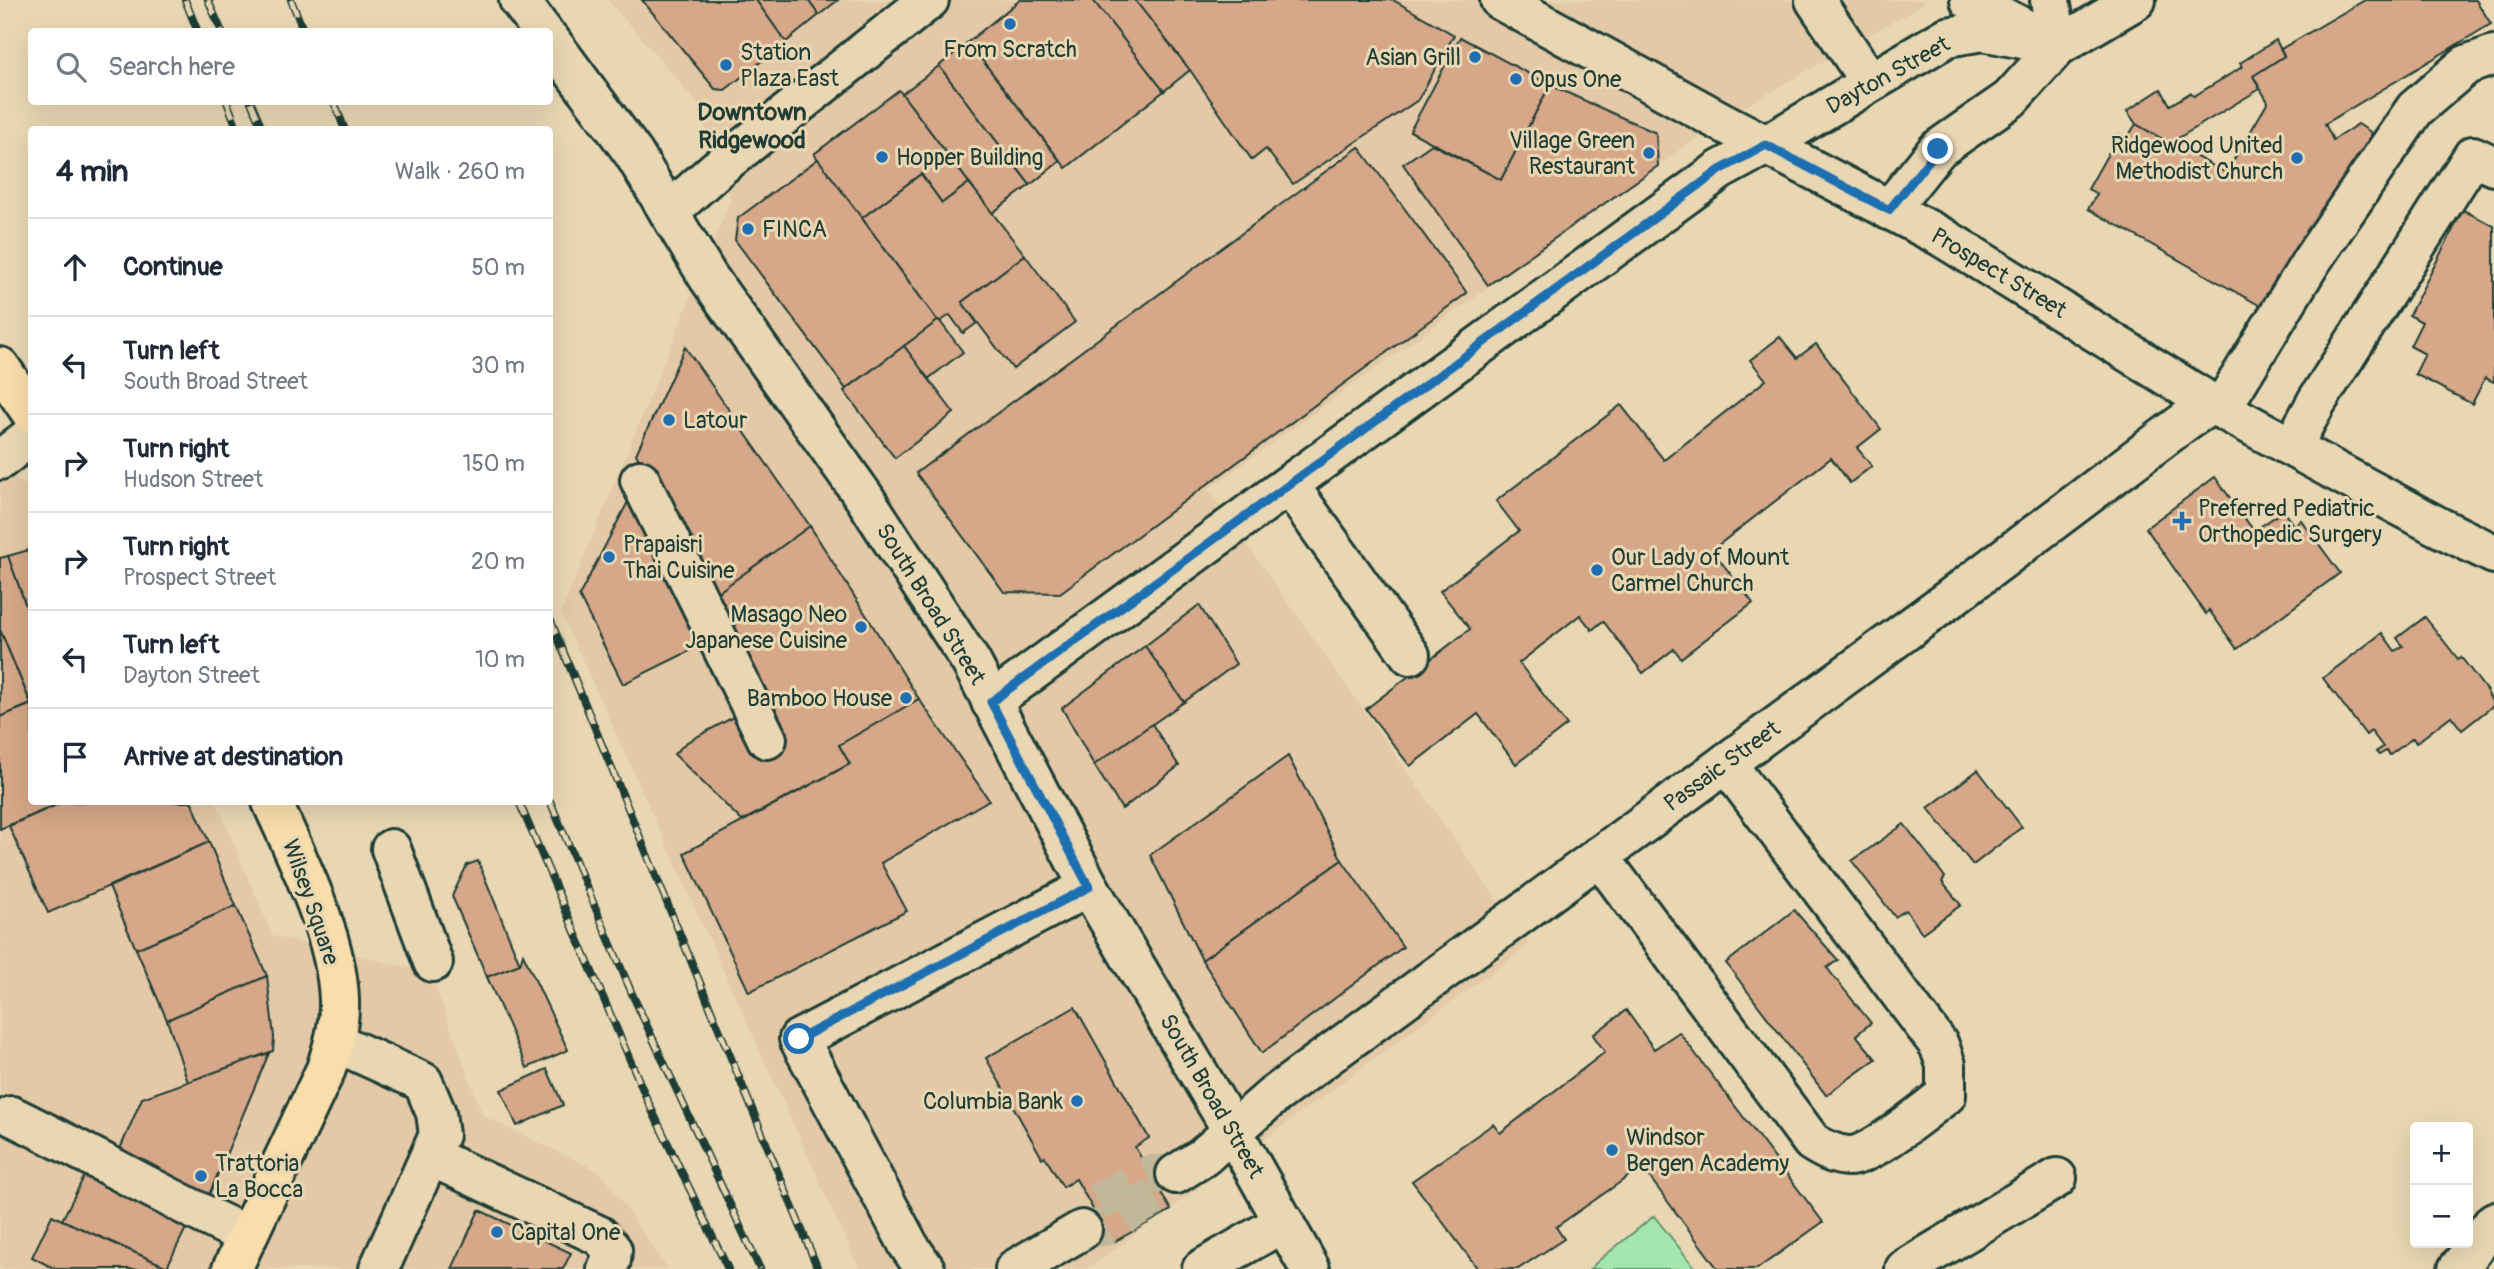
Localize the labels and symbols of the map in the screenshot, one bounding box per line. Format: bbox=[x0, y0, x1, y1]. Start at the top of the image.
marker: From Scratch bbox=[1002, 16, 1018, 32]
street label: Dayton Street bbox=[1821, 29, 1955, 121]
place label: From Scratch bbox=[943, 35, 1077, 64]
place label: Station Plaza East bbox=[740, 38, 839, 93]
place label: Asian Grill bbox=[1365, 43, 1461, 72]
marker: Asian Grill bbox=[1467, 49, 1483, 65]
marker: Station Plaza East bbox=[718, 57, 734, 73]
place label: Opus One bbox=[1530, 65, 1622, 94]
marker: Opus One bbox=[1508, 71, 1524, 87]
district label: Downtown Ridgewood bbox=[697, 98, 807, 155]
place label: Village Green Restaurant bbox=[1509, 126, 1636, 181]
place label: Ridgewood United Methodist Church bbox=[2111, 131, 2283, 186]
route end bbox=[1922, 133, 1953, 164]
place label: Hopper Building bbox=[896, 143, 1043, 172]
marker: Village Green Restaurant bbox=[1641, 145, 1657, 161]
marker: Hopper Building bbox=[874, 149, 890, 165]
marker: Ridgewood United Methodist Church bbox=[2289, 150, 2305, 166]
place label: FINCA bbox=[762, 215, 827, 244]
marker: FINCA bbox=[740, 221, 756, 237]
street label: Prospect Street bbox=[1926, 221, 2073, 325]
place label: Latour bbox=[683, 406, 747, 435]
marker: Latour bbox=[661, 412, 677, 428]
place label: Preferred Pediatric Orthopedic Surgery bbox=[2198, 494, 2382, 549]
marker: Preferred Pediatric Orthopedic Surgery bbox=[2172, 511, 2192, 531]
street label: South Broad Street bbox=[870, 518, 993, 691]
place label: Prapaisri Thai Cuisine bbox=[623, 530, 735, 585]
place label: Our Lady of Mount Carmel Church bbox=[1611, 543, 1790, 598]
marker: Prapaisri Thai Cuisine bbox=[601, 549, 617, 565]
marker: Our Lady of Mount Carmel Church bbox=[1589, 562, 1605, 578]
place label: Masago Neo Japanese Cuisine bbox=[685, 600, 848, 655]
marker: Masago Neo Japanese Cuisine bbox=[853, 619, 869, 635]
place label: Bamboo House bbox=[747, 684, 893, 713]
marker: Bamboo House bbox=[898, 690, 914, 706]
street label: Passaic Street bbox=[1658, 714, 1786, 818]
street label: Wilsey Square bbox=[276, 835, 346, 969]
street label: South Broad Street bbox=[1153, 1009, 1271, 1184]
route start bbox=[783, 1023, 814, 1054]
place label: Columbia Bank bbox=[923, 1087, 1063, 1116]
marker: Columbia Bank bbox=[1069, 1093, 1085, 1109]
place label: Windsor Bergen Academy bbox=[1626, 1123, 1789, 1178]
marker: Windsor Bergen Academy bbox=[1604, 1142, 1620, 1158]
place label: Trattoria La Bocca bbox=[215, 1149, 303, 1204]
marker: Trattoria La Bocca bbox=[193, 1168, 209, 1184]
place label: Capital One bbox=[511, 1218, 621, 1247]
marker: Capital One bbox=[489, 1224, 505, 1240]

